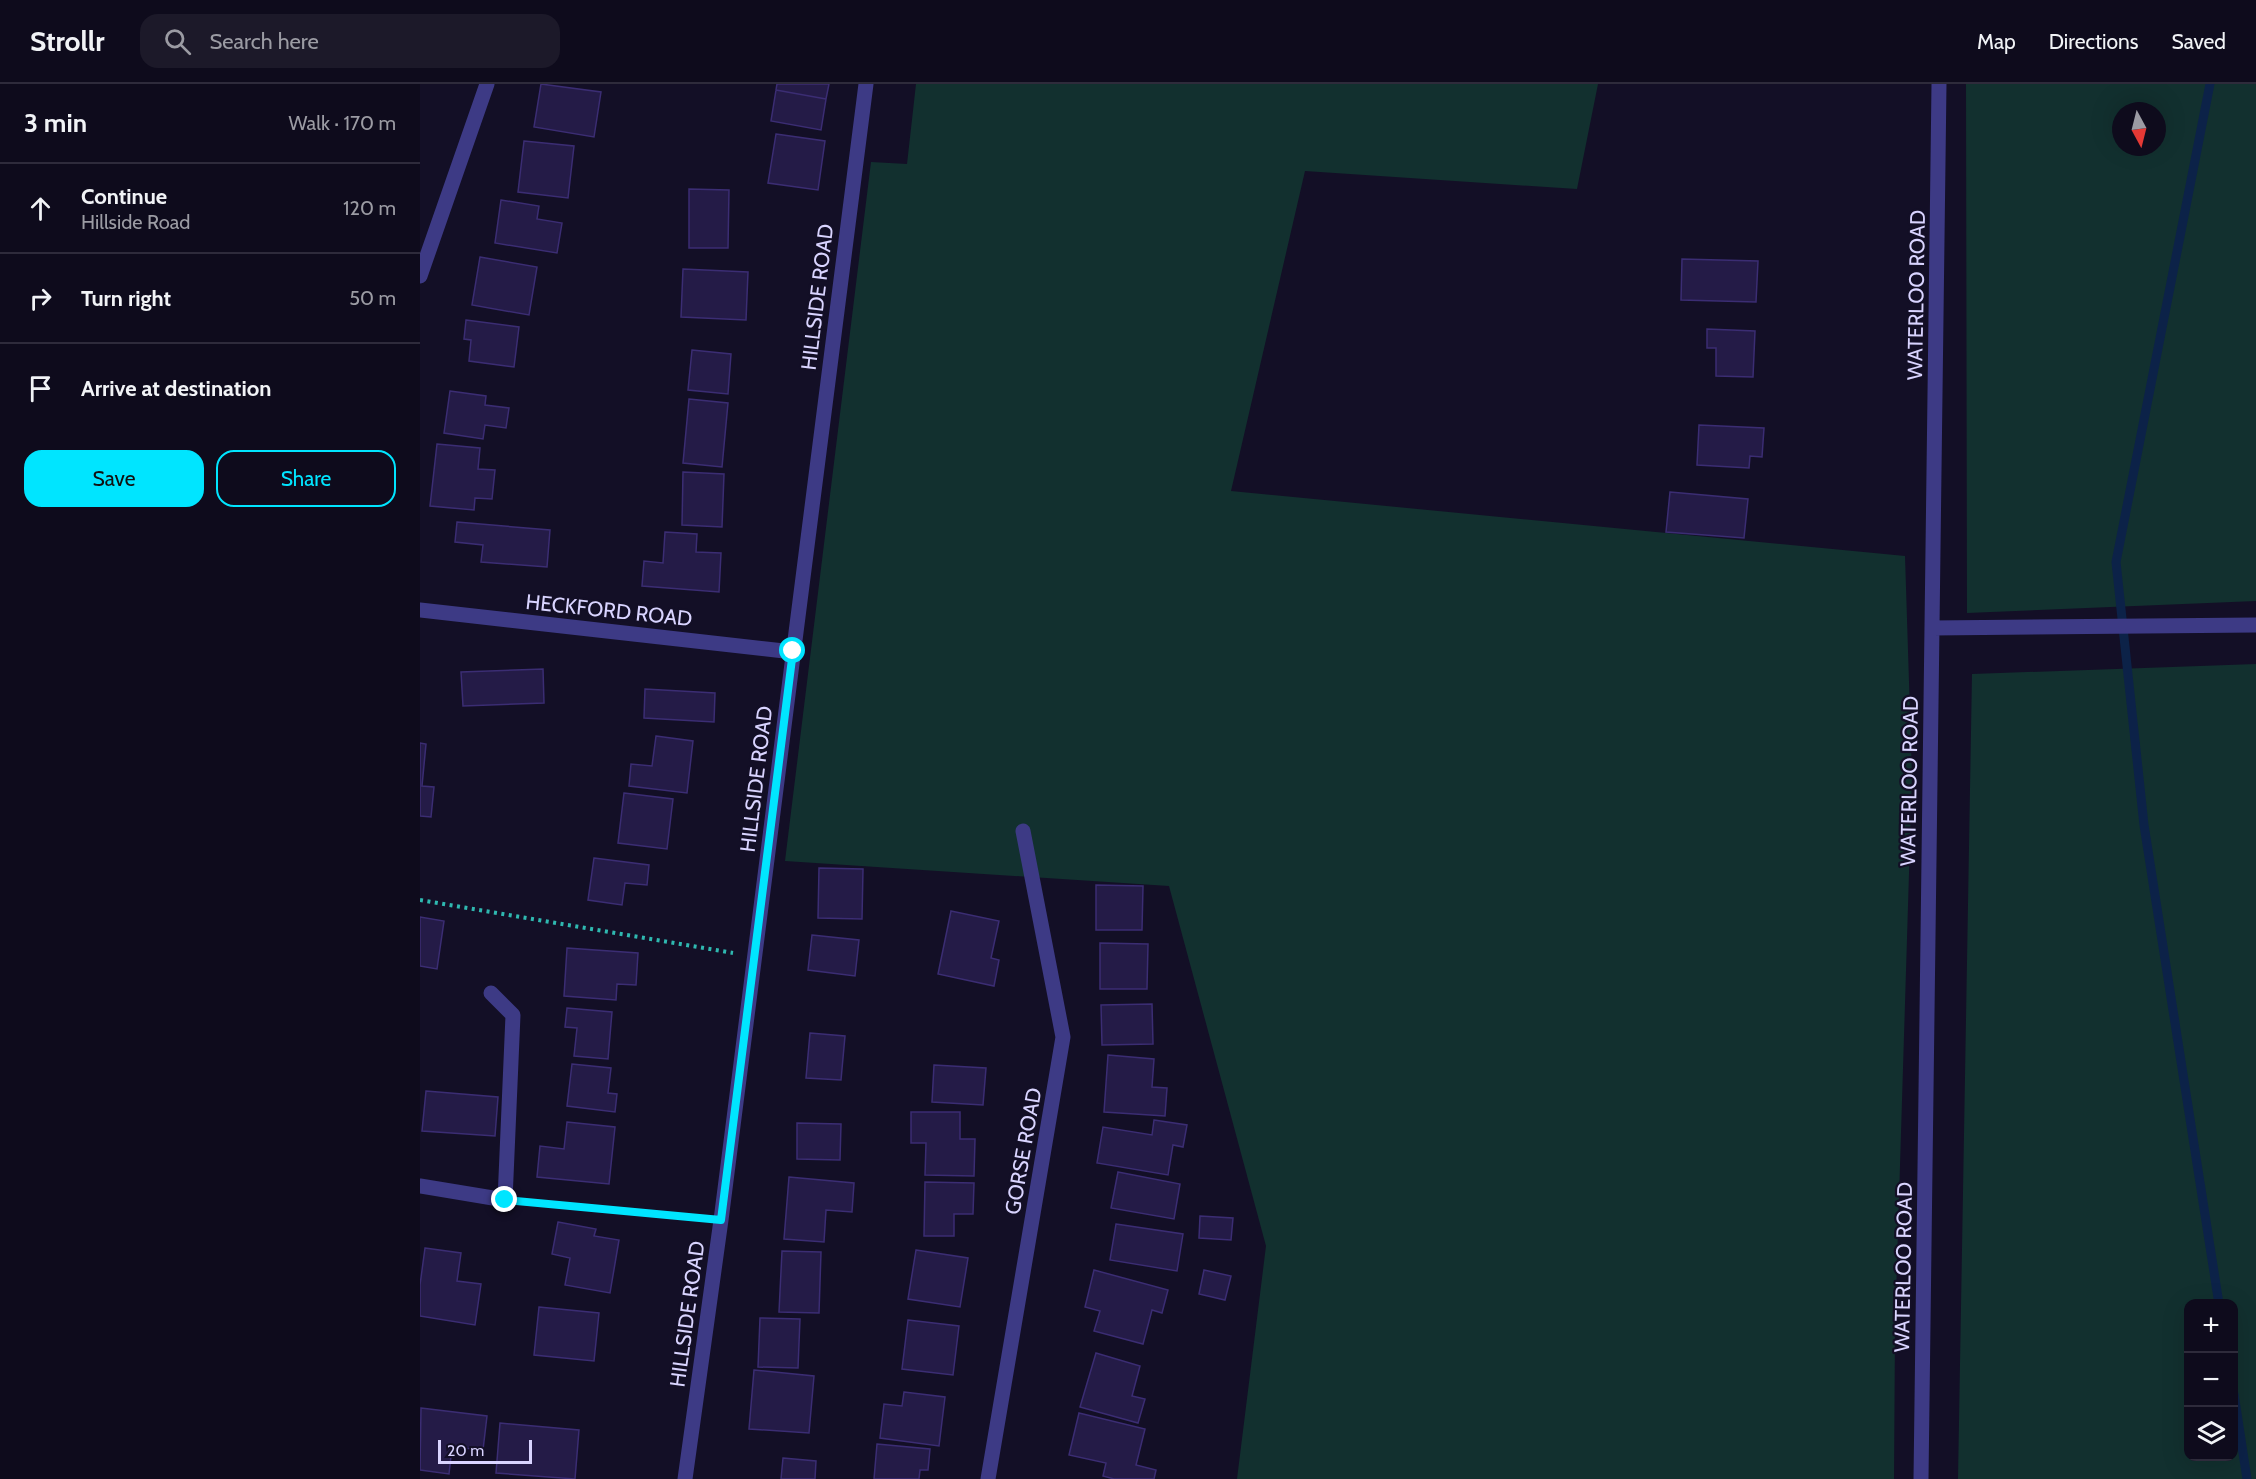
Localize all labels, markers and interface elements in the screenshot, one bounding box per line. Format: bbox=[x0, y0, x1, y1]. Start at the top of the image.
search box bbox=[140, 14, 560, 68]
text: Strollr bbox=[30, 24, 104, 58]
icon: search bbox=[161, 25, 194, 58]
text: Search here bbox=[209, 28, 319, 55]
text: Map bbox=[1977, 29, 2016, 54]
text: Directions bbox=[2049, 29, 2138, 54]
text: Saved bbox=[2171, 29, 2226, 54]
north arrow bbox=[2112, 102, 2166, 156]
text: 3 min bbox=[24, 107, 87, 139]
text: Walk · 170 m bbox=[288, 111, 396, 135]
text: Continue bbox=[81, 183, 167, 210]
icon: ahead bbox=[24, 192, 57, 225]
text: 120 m bbox=[343, 196, 396, 220]
text: Hillside Road bbox=[81, 210, 190, 234]
street label: WATERLOO ROAD bbox=[1902, 210, 1930, 380]
street label: HILLSIDE ROAD bbox=[796, 222, 838, 372]
icon: right bbox=[24, 282, 57, 315]
text: Turn right bbox=[81, 285, 171, 312]
text: 50 m bbox=[349, 286, 396, 310]
icon: arrive bbox=[24, 372, 57, 405]
text: Arrive at destination bbox=[81, 375, 271, 402]
button: Save bbox=[24, 450, 204, 507]
button: Share bbox=[216, 450, 396, 507]
street label: HECKFORD ROAD bbox=[524, 589, 694, 631]
route start bbox=[779, 637, 805, 663]
street label: WATERLOO ROAD bbox=[1895, 696, 1923, 866]
street label: HILLSIDE ROAD bbox=[735, 704, 777, 854]
street label: GORSE ROAD bbox=[1000, 1086, 1046, 1216]
street label: WATERLOO ROAD bbox=[1889, 1182, 1917, 1352]
route end bbox=[491, 1186, 517, 1212]
street label: HILLSIDE ROAD bbox=[664, 1239, 710, 1389]
map controls bbox=[2184, 1299, 2238, 1461]
button: + bbox=[2184, 1299, 2238, 1353]
button: − bbox=[2184, 1353, 2238, 1407]
button: layers bbox=[2184, 1407, 2238, 1461]
scale bar bbox=[438, 1437, 532, 1464]
text: 20 m bbox=[447, 1441, 484, 1460]

